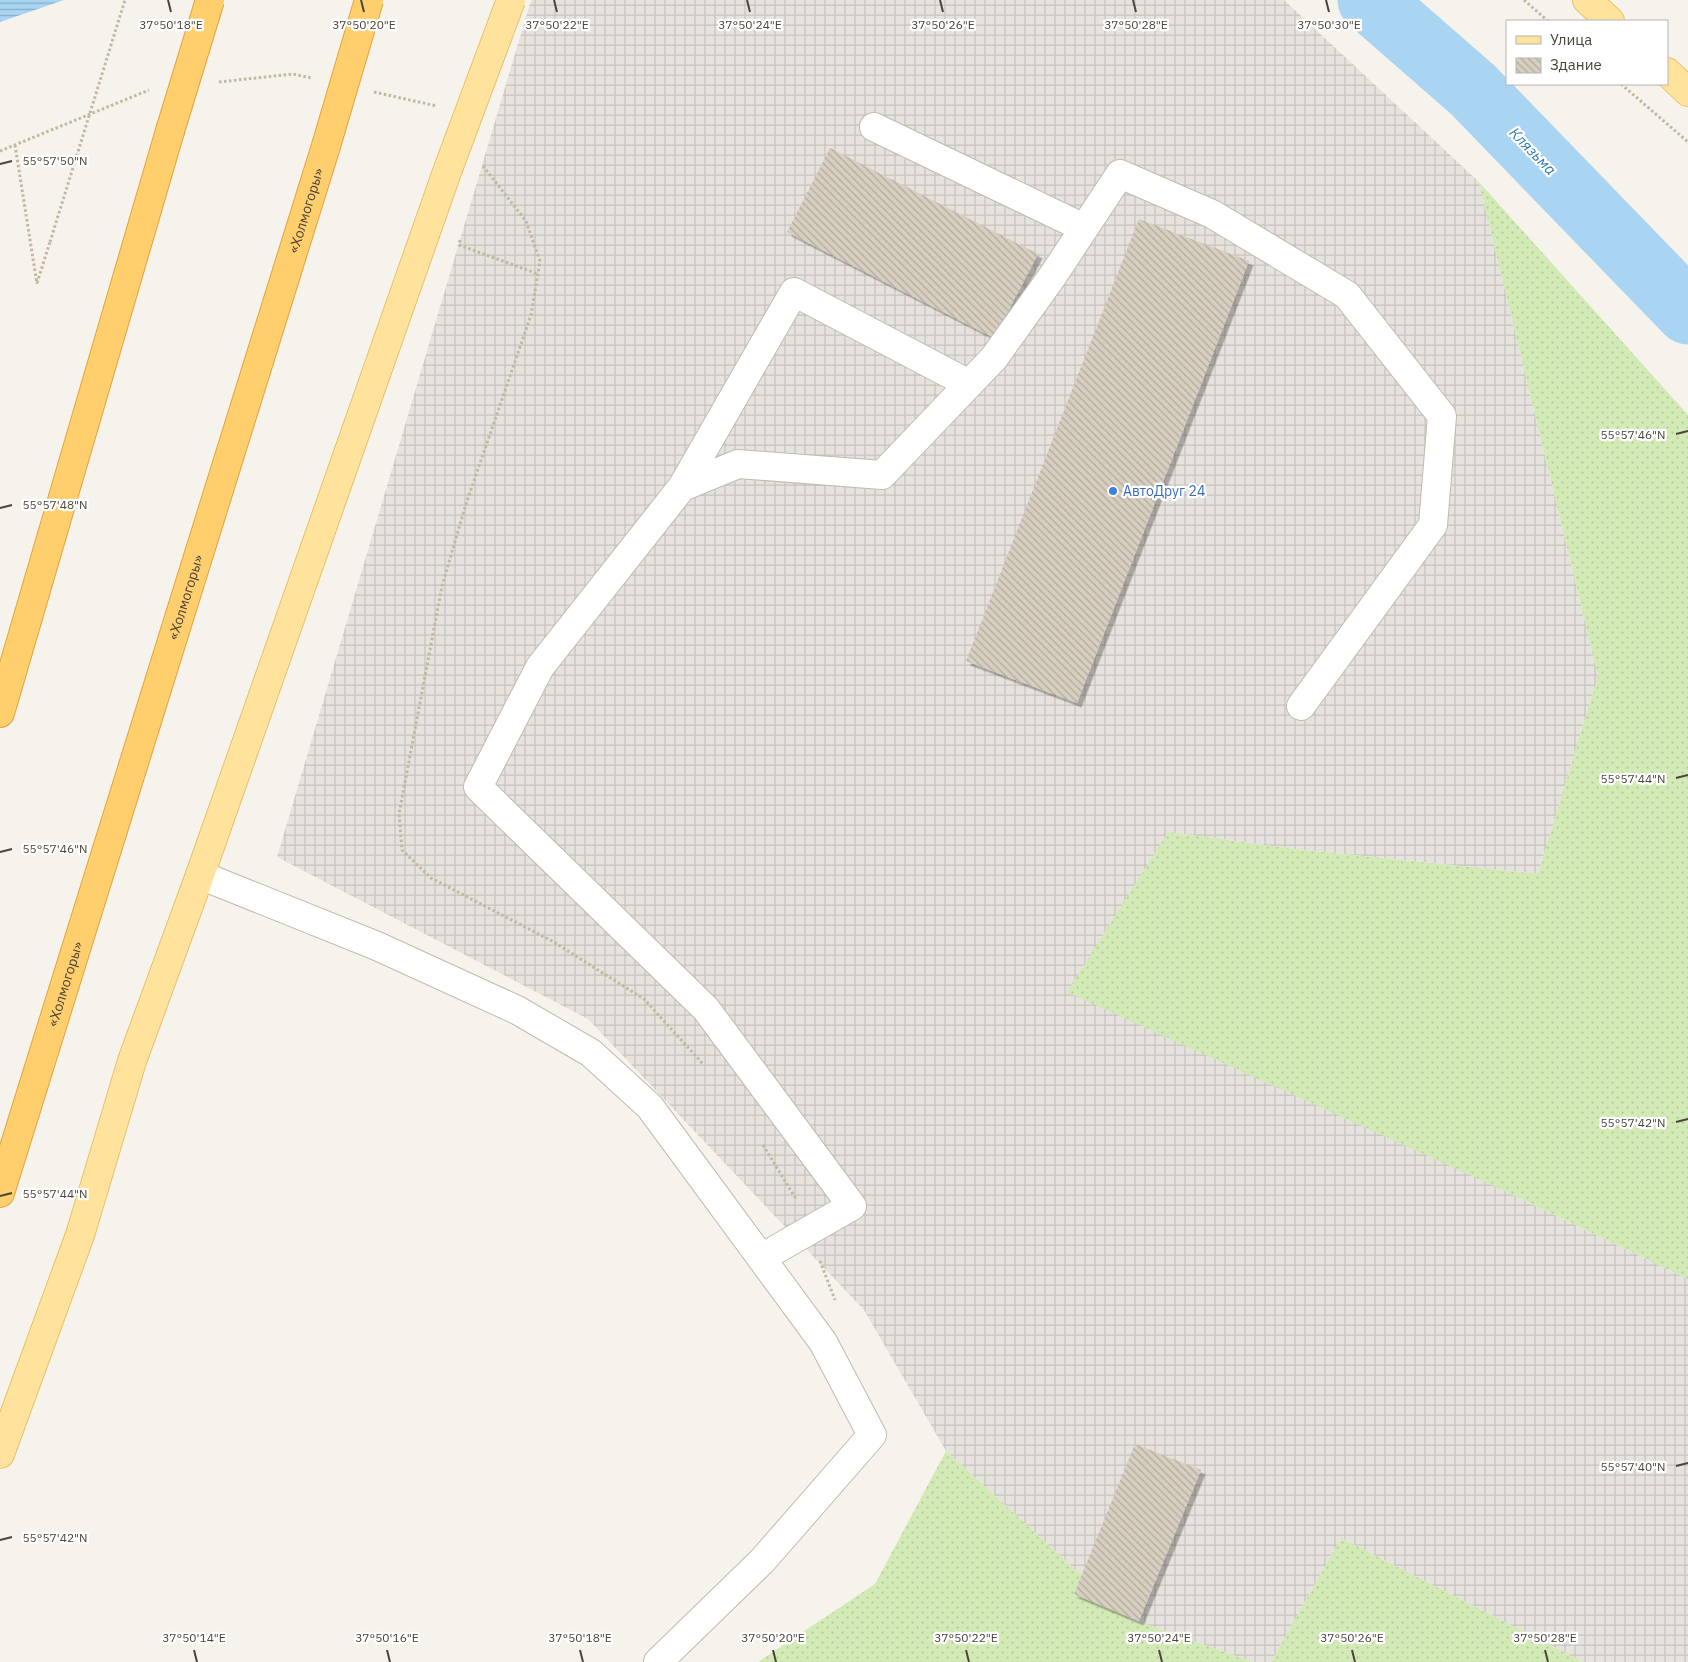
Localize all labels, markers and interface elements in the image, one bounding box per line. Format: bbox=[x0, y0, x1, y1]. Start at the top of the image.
text: 37°50'18"E bbox=[139, 17, 203, 32]
text: 37°50'20"E bbox=[332, 17, 396, 32]
text: 37°50'22"E bbox=[525, 17, 589, 32]
text: 37°50'24"E bbox=[718, 17, 782, 32]
text: 37°50'26"E bbox=[911, 17, 975, 32]
text: 37°50'28"E bbox=[1104, 17, 1168, 32]
text: 37°50'30"E bbox=[1297, 17, 1361, 32]
legend bbox=[1506, 20, 1668, 85]
text: Улица bbox=[1550, 30, 1592, 49]
text: Здание bbox=[1550, 55, 1602, 74]
water label: Клязьма bbox=[1506, 123, 1561, 179]
text: 55°57'50"N bbox=[22, 153, 88, 168]
street label: «Холмогоры» bbox=[284, 166, 328, 255]
text: 55°57'46"N bbox=[1600, 427, 1666, 442]
place label: АвтоДруг 24 bbox=[1123, 482, 1205, 500]
marker: АвтоДруг 24 bbox=[1107, 485, 1119, 497]
text: 55°57'48"N bbox=[22, 497, 88, 512]
street label: «Холмогоры» bbox=[164, 553, 207, 642]
text: 55°57'44"N bbox=[1600, 771, 1666, 786]
text: 55°57'46"N bbox=[22, 841, 88, 856]
street label: «Холмогоры» bbox=[43, 939, 87, 1029]
text: 55°57'42"N bbox=[1600, 1115, 1666, 1130]
text: 55°57'44"N bbox=[22, 1186, 88, 1201]
text: 55°57'40"N bbox=[1600, 1459, 1666, 1474]
text: 55°57'42"N bbox=[22, 1530, 88, 1545]
text: 37°50'14"E bbox=[162, 1630, 226, 1645]
text: 37°50'16"E bbox=[355, 1630, 419, 1645]
text: 37°50'18"E bbox=[548, 1630, 612, 1645]
text: 37°50'20"E bbox=[741, 1630, 805, 1645]
text: 37°50'22"E bbox=[934, 1630, 998, 1645]
text: 37°50'24"E bbox=[1127, 1630, 1191, 1645]
text: 37°50'26"E bbox=[1320, 1630, 1384, 1645]
text: 37°50'28"E bbox=[1513, 1630, 1577, 1645]

